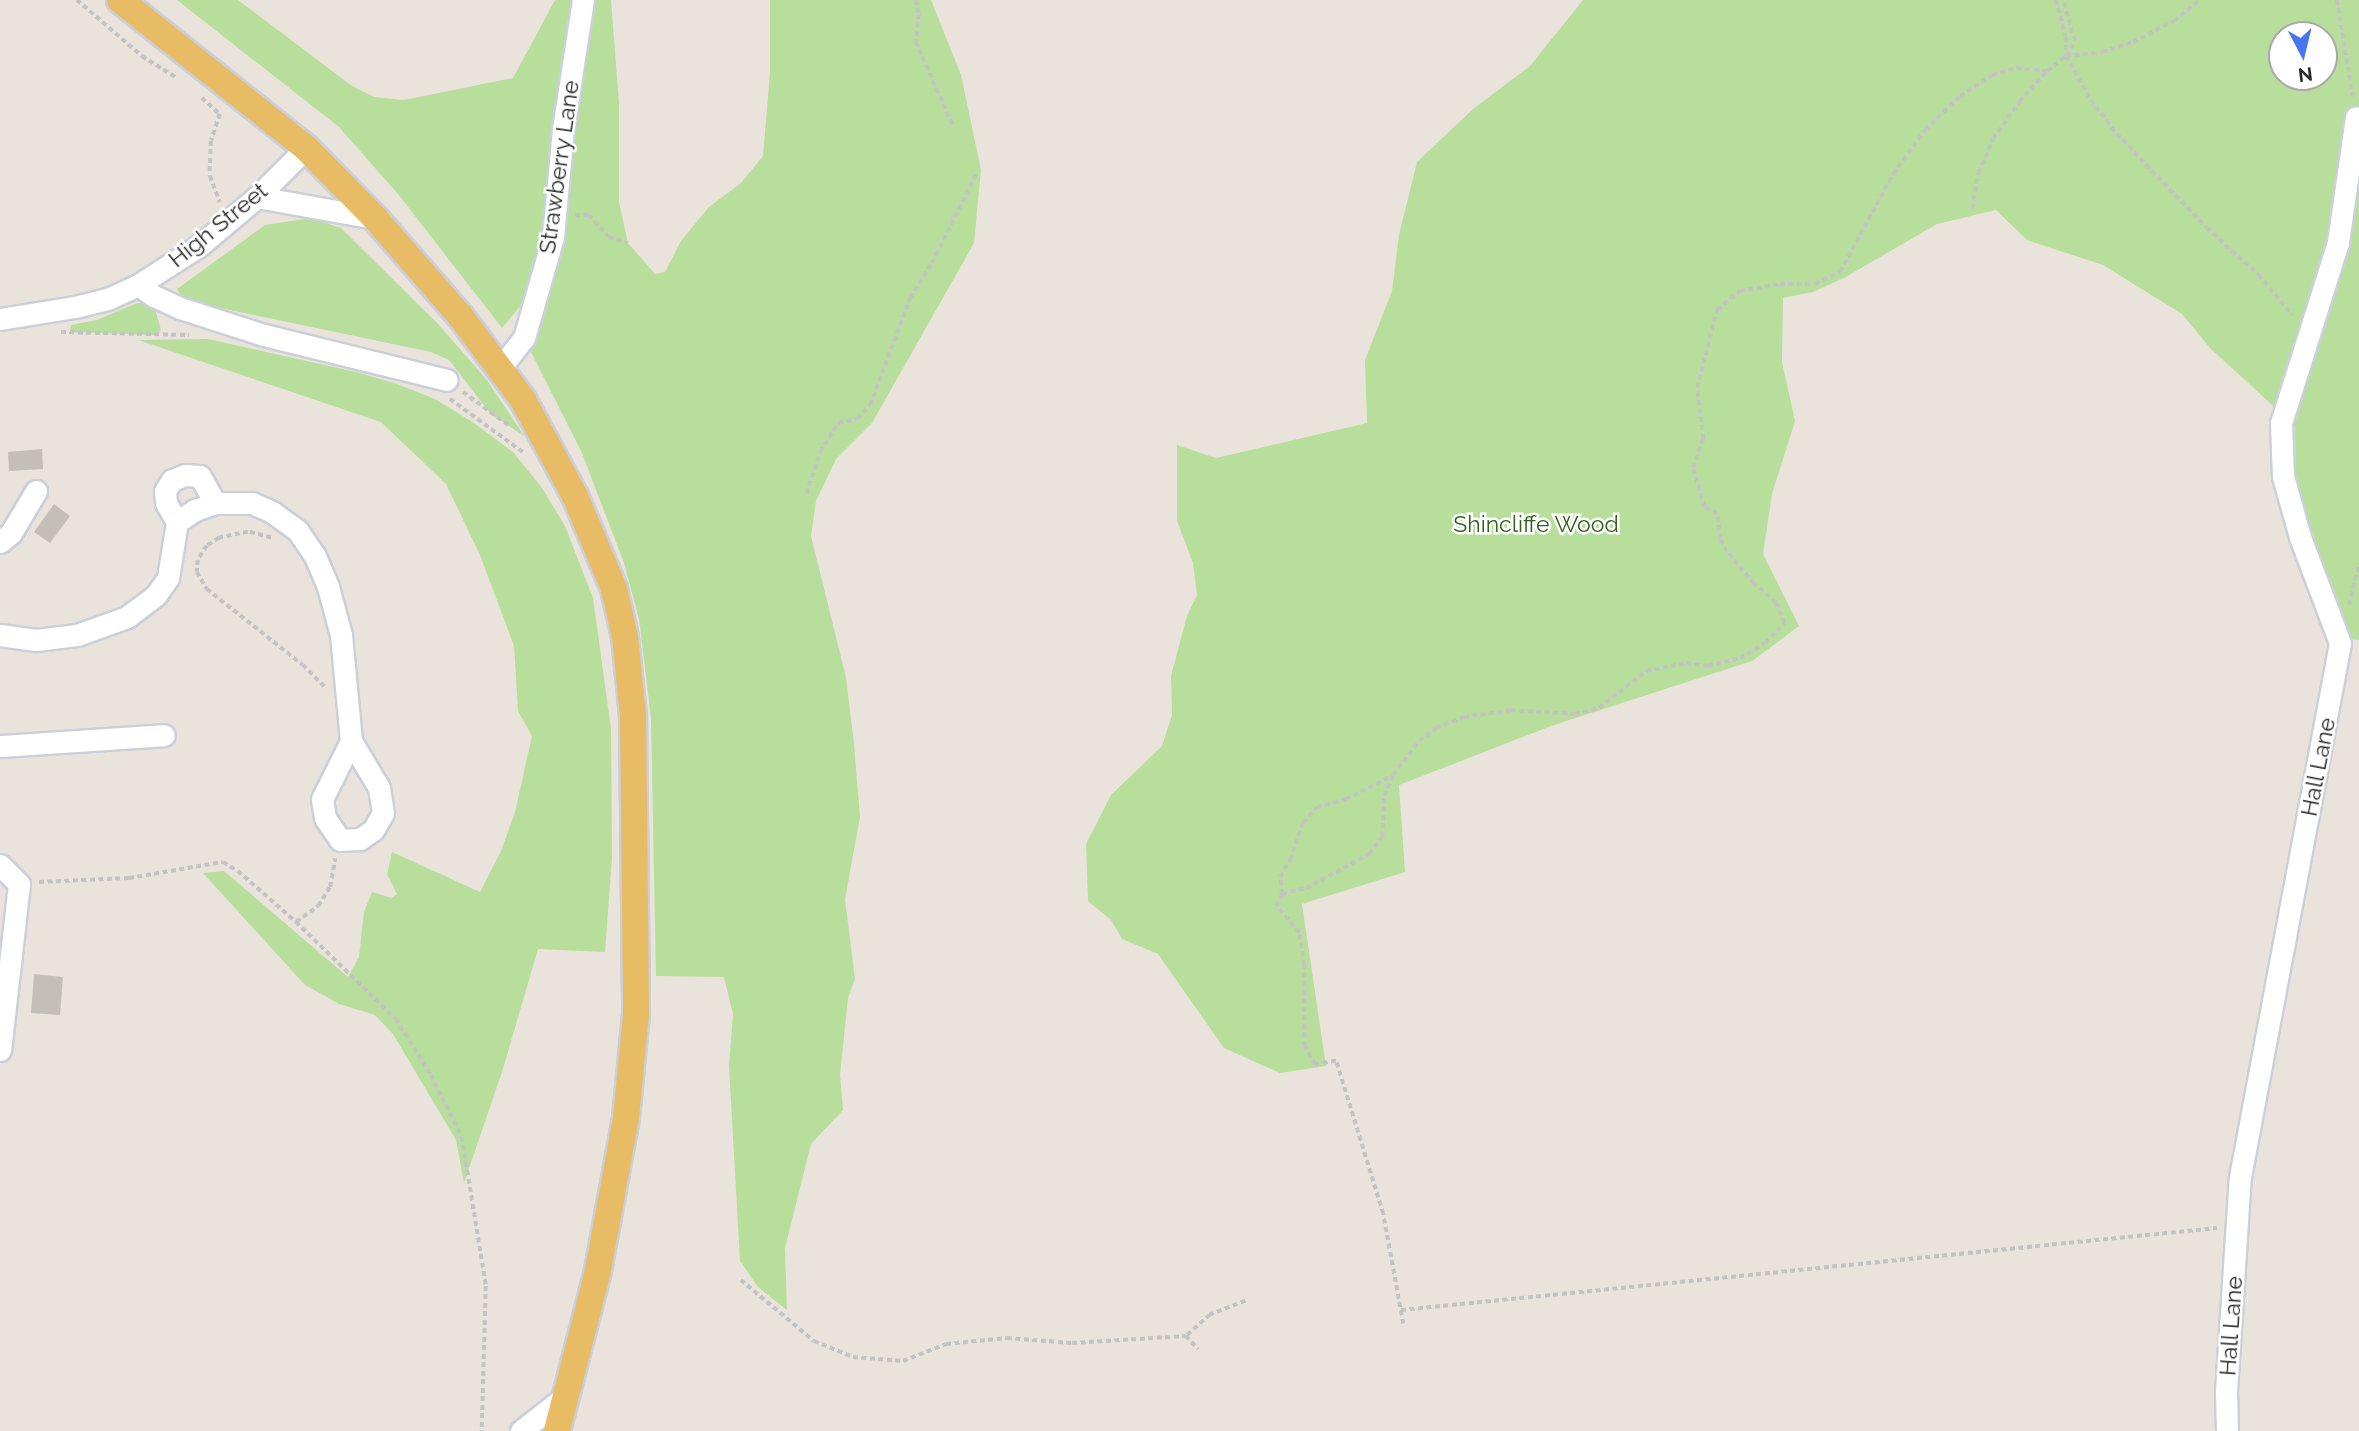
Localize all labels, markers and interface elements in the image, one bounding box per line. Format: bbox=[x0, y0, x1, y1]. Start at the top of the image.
north arrow bbox=[2268, 21, 2338, 91]
text: N bbox=[2297, 63, 2314, 87]
street label: Strawberry Lane bbox=[533, 78, 585, 256]
street label: High Street bbox=[163, 177, 273, 273]
park label: Shincliffe Wood bbox=[1453, 510, 1619, 538]
street label: Hall Lane bbox=[2295, 715, 2341, 819]
street label: Hall Lane bbox=[2214, 1275, 2248, 1377]

